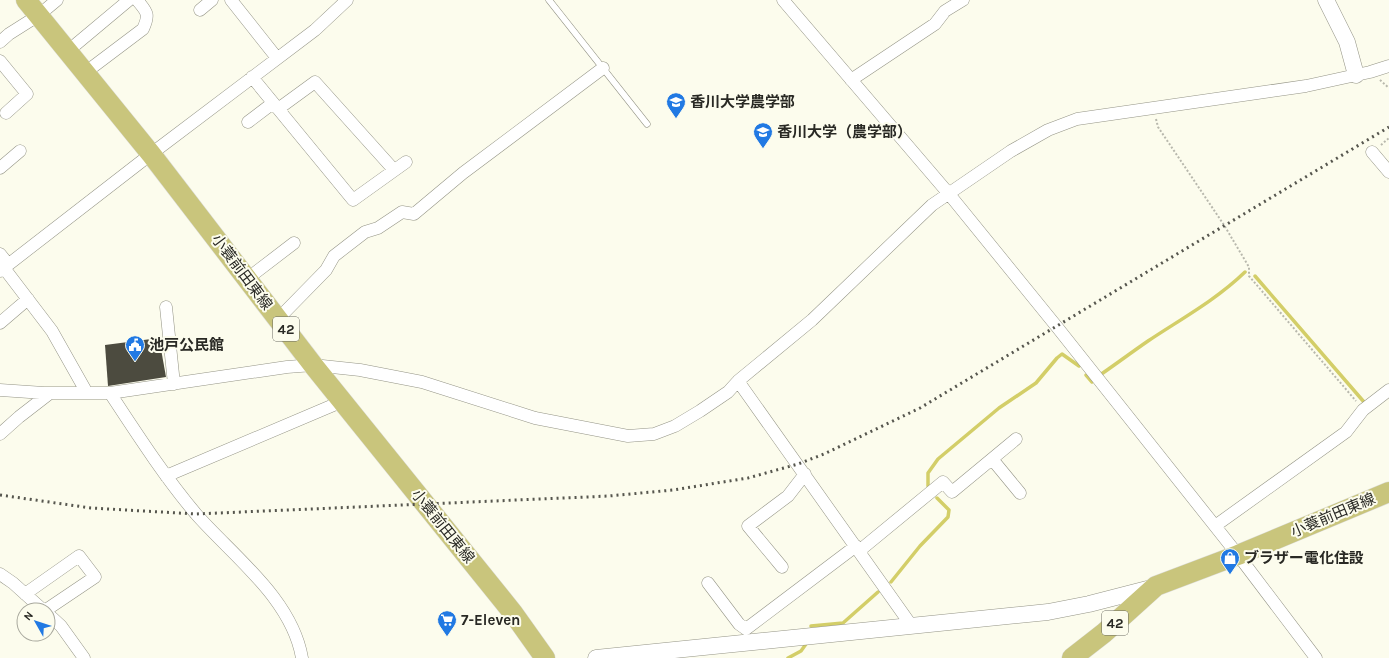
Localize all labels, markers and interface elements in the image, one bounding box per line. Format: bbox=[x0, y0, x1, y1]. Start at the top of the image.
school or university icon: 香川大学農学部 bbox=[665, 91, 687, 119]
place label: 香川大学農学部 bbox=[690, 93, 795, 111]
school or university icon: 香川大学（農学部） bbox=[752, 121, 774, 149]
place label: 香川大学（農学部） bbox=[777, 123, 912, 141]
street label: 小蓑前田東線 bbox=[208, 231, 276, 313]
road number: 42 bbox=[273, 317, 299, 341]
public building icon: 池戸公民館 bbox=[124, 334, 146, 362]
place label: 池戸公民館 bbox=[149, 336, 224, 354]
street label: 小蓑前田東線 bbox=[408, 485, 478, 567]
street label: 小蓑前田東線 bbox=[1288, 489, 1378, 541]
shop icon: ブラザー電化住設 bbox=[1219, 547, 1241, 575]
place label: ブラザー電化住設 bbox=[1244, 549, 1364, 567]
north arrow bbox=[16, 602, 56, 642]
text: N bbox=[21, 609, 36, 623]
supermarket icon: 7-Eleven bbox=[436, 609, 458, 637]
place label: 7-Eleven bbox=[461, 611, 520, 629]
road number: 42 bbox=[1102, 611, 1128, 635]

